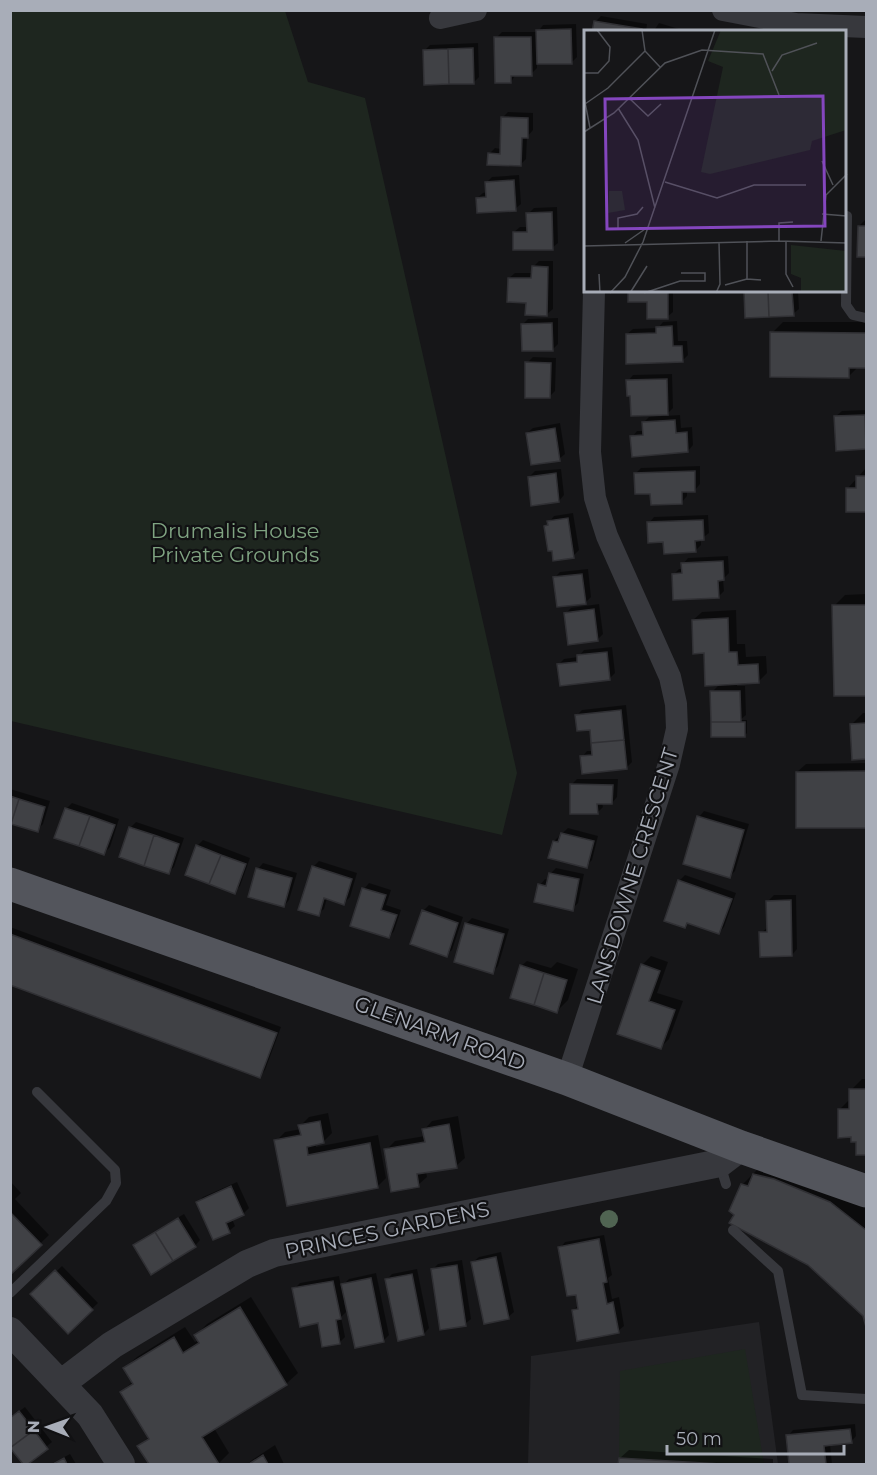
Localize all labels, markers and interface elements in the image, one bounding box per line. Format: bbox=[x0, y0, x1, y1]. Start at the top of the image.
inset map bbox=[584, 30, 847, 292]
park label: Drumalis House Private Grounds bbox=[151, 518, 319, 567]
street label: LANSDOWNE CRESCENT bbox=[581, 745, 683, 1007]
street label: GLENARM ROAD bbox=[351, 990, 529, 1076]
street label: PRINCES GARDENS bbox=[282, 1196, 492, 1264]
north arrow bbox=[18, 1397, 78, 1457]
scale bar bbox=[667, 1418, 844, 1456]
text: N bbox=[24, 1420, 43, 1433]
text: 50 m bbox=[676, 1428, 722, 1450]

